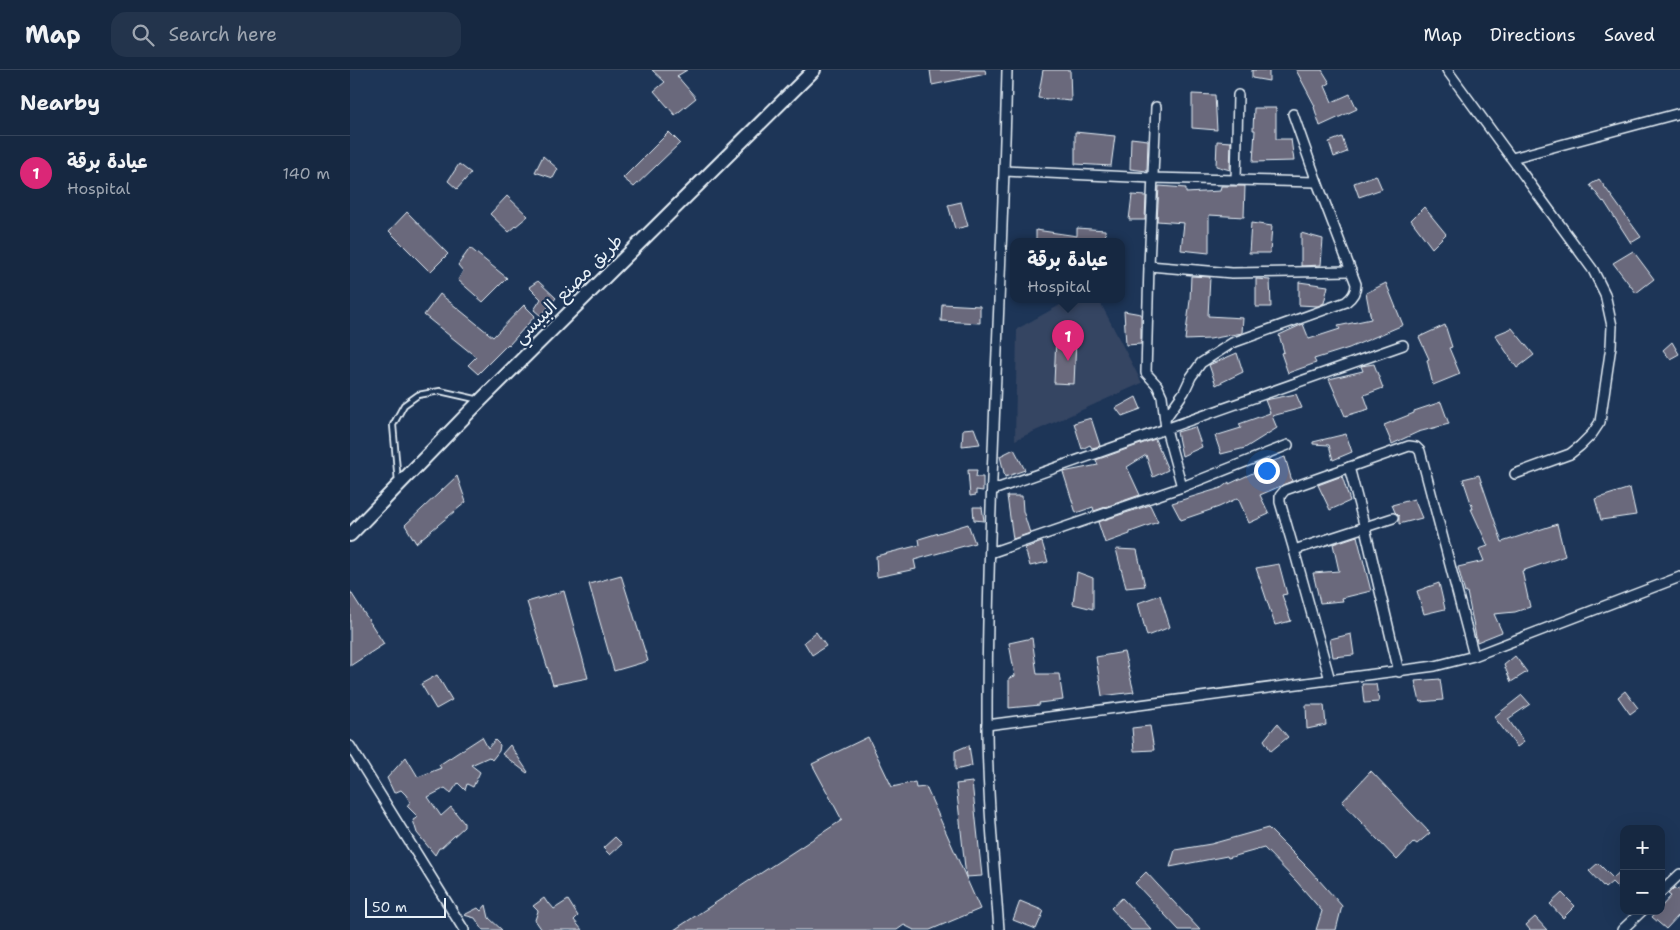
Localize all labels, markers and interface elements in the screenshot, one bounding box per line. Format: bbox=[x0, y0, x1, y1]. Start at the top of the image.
search box bbox=[111, 12, 461, 57]
text: Map bbox=[25, 19, 81, 51]
icon: search bbox=[129, 21, 157, 49]
text: Search here bbox=[169, 22, 277, 47]
text: Map bbox=[1424, 23, 1462, 47]
text: Directions bbox=[1490, 23, 1576, 47]
text: Saved bbox=[1604, 23, 1655, 47]
text: Nearby bbox=[20, 89, 100, 117]
text: عيادة برقة bbox=[67, 149, 147, 174]
text: 1 bbox=[32, 163, 40, 184]
text: 140 m bbox=[283, 163, 330, 184]
text: Hospital bbox=[67, 178, 130, 199]
street label: طريق مصنع البيبسي bbox=[508, 229, 631, 352]
popup bbox=[1010, 238, 1125, 303]
text: عيادة برقة bbox=[1027, 247, 1108, 272]
text: Hospital bbox=[1027, 276, 1091, 297]
pin: 1 bbox=[1052, 320, 1084, 361]
your location bbox=[1254, 458, 1280, 484]
map controls bbox=[1620, 825, 1665, 915]
button: + bbox=[1620, 825, 1665, 870]
button: − bbox=[1620, 870, 1665, 915]
scale bar bbox=[365, 895, 446, 918]
text: 50 m bbox=[372, 898, 407, 916]

